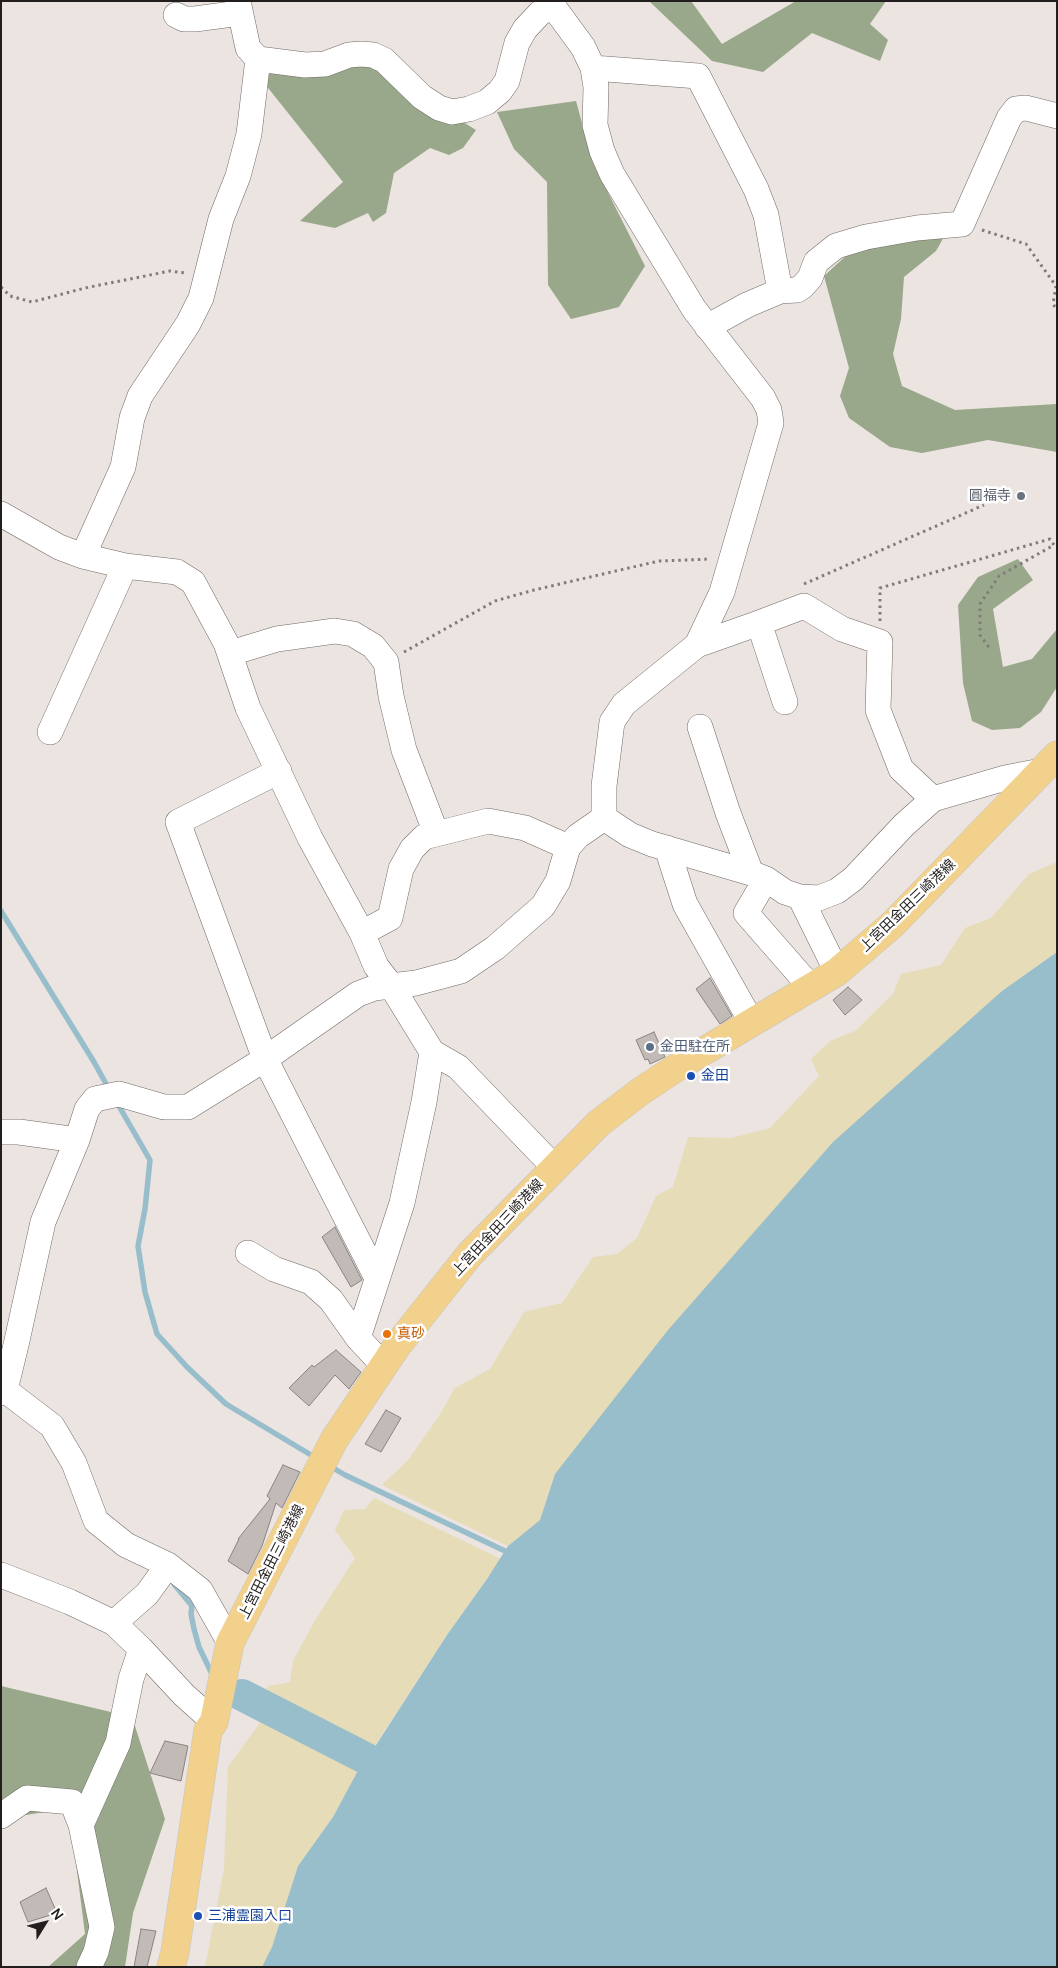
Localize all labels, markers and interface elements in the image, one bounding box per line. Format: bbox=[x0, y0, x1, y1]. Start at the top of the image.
place label: 圓福寺 bbox=[969, 488, 1011, 504]
marker: 圓福寺 bbox=[1015, 490, 1027, 502]
street label: 上宮田金田三崎港線 bbox=[857, 856, 959, 956]
place label: 金田駐在所 bbox=[660, 1039, 730, 1055]
marker: 金田駐在所 bbox=[644, 1041, 656, 1053]
place label: 金田 bbox=[701, 1068, 729, 1084]
marker: 金田 bbox=[685, 1070, 697, 1082]
street label: 上宮田金田三崎港線 bbox=[449, 1176, 547, 1280]
place label: 真砂 bbox=[397, 1326, 425, 1342]
marker: 真砂 bbox=[381, 1328, 393, 1340]
street label: 上宮田金田三崎港線 bbox=[236, 1502, 308, 1622]
north arrow bbox=[20, 1898, 70, 1948]
text: N bbox=[47, 1904, 68, 1924]
place label: 三浦霊園入口 bbox=[208, 1908, 292, 1924]
marker: 三浦霊園入口 bbox=[192, 1910, 204, 1922]

